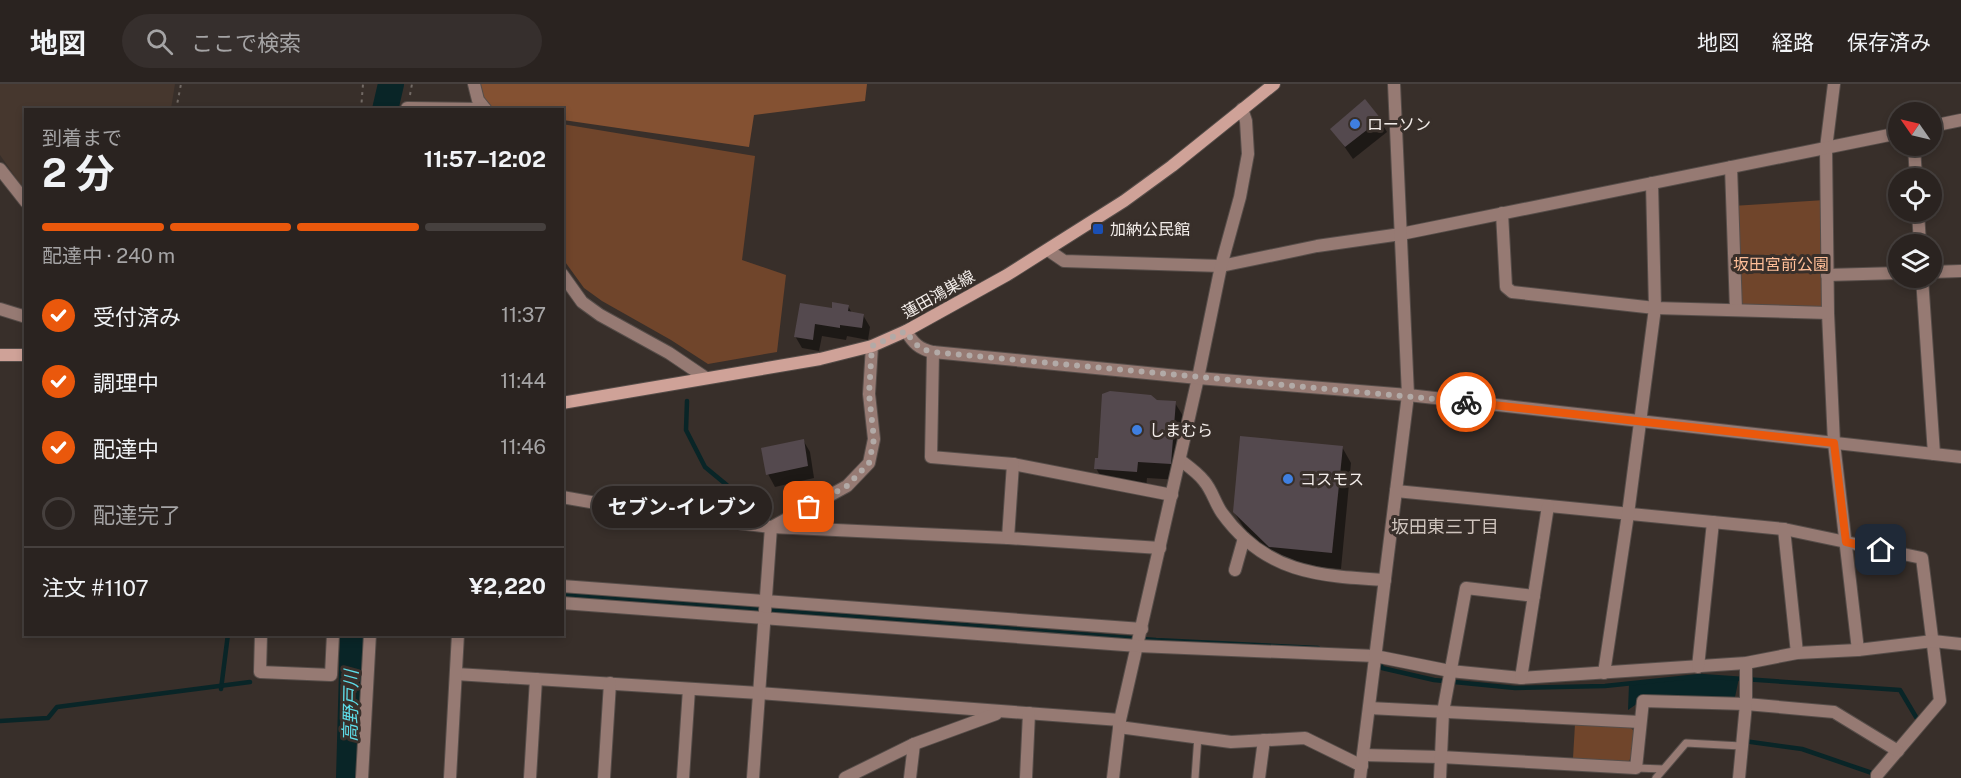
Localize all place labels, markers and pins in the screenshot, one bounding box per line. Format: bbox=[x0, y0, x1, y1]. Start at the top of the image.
place label: ローソン bbox=[1367, 115, 1431, 134]
marker: ローソン bbox=[1348, 117, 1362, 131]
place label: 加納公民館 bbox=[1110, 220, 1190, 239]
marker: 加納公民館 bbox=[1091, 222, 1105, 236]
place label: しまむら bbox=[1149, 421, 1213, 440]
marker: しまむら bbox=[1130, 423, 1144, 437]
place label: コスモス bbox=[1300, 470, 1364, 489]
marker: コスモス bbox=[1281, 472, 1295, 486]
pin bbox=[783, 481, 834, 532]
callout: セブン-イレブン bbox=[593, 486, 773, 528]
pin bbox=[1855, 524, 1906, 575]

